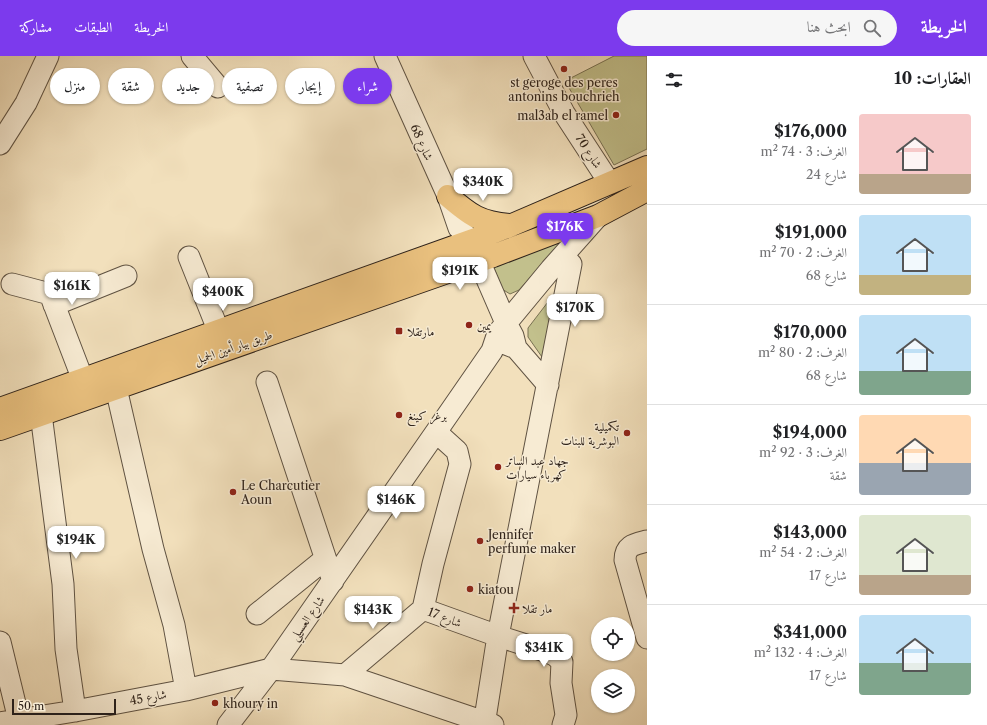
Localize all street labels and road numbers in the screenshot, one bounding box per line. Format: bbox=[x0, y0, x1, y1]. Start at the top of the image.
street label: شارع 68 bbox=[404, 122, 437, 164]
street label: شارع 70 bbox=[569, 131, 606, 173]
street label: طريق بيار أمين الجميل bbox=[192, 327, 275, 369]
street label: شارع العسيلي bbox=[286, 593, 332, 646]
street label: شارع 17 bbox=[425, 604, 464, 634]
street label: شارع 45 bbox=[128, 686, 169, 712]

